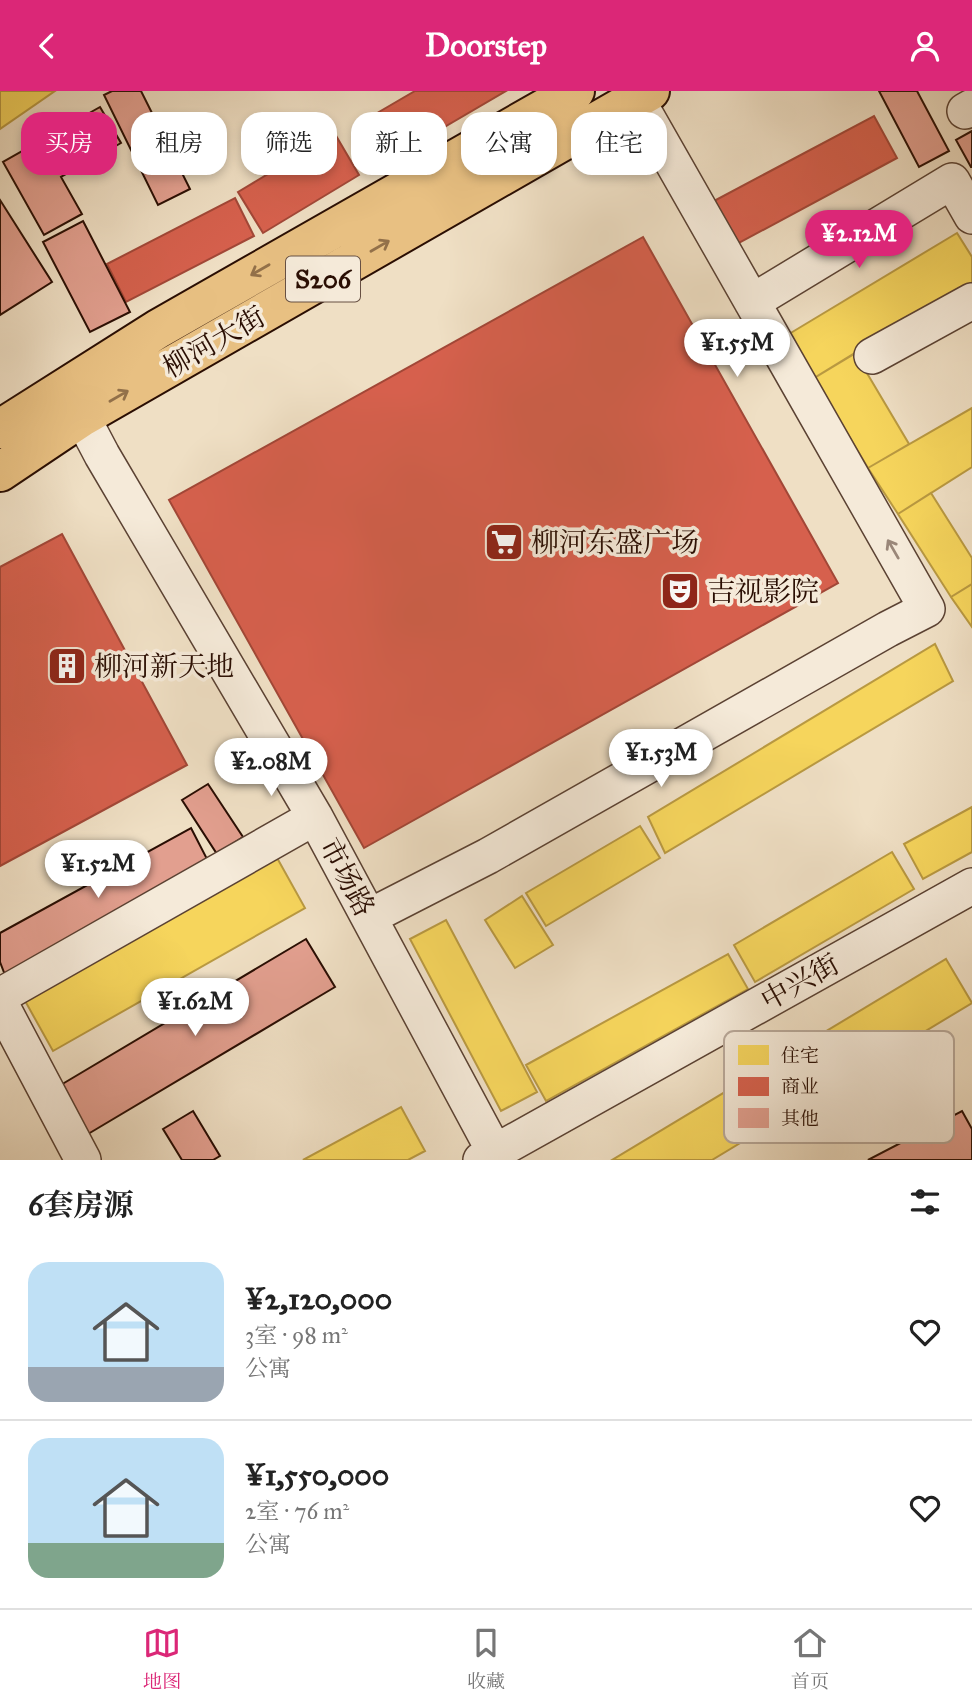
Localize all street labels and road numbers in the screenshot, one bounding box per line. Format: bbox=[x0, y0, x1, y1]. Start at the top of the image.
road number: S206 bbox=[286, 257, 360, 301]
street label: 柳河大街 bbox=[157, 299, 271, 385]
street label: 市场路 bbox=[312, 832, 382, 922]
street label: 中兴街 bbox=[755, 946, 845, 1018]

